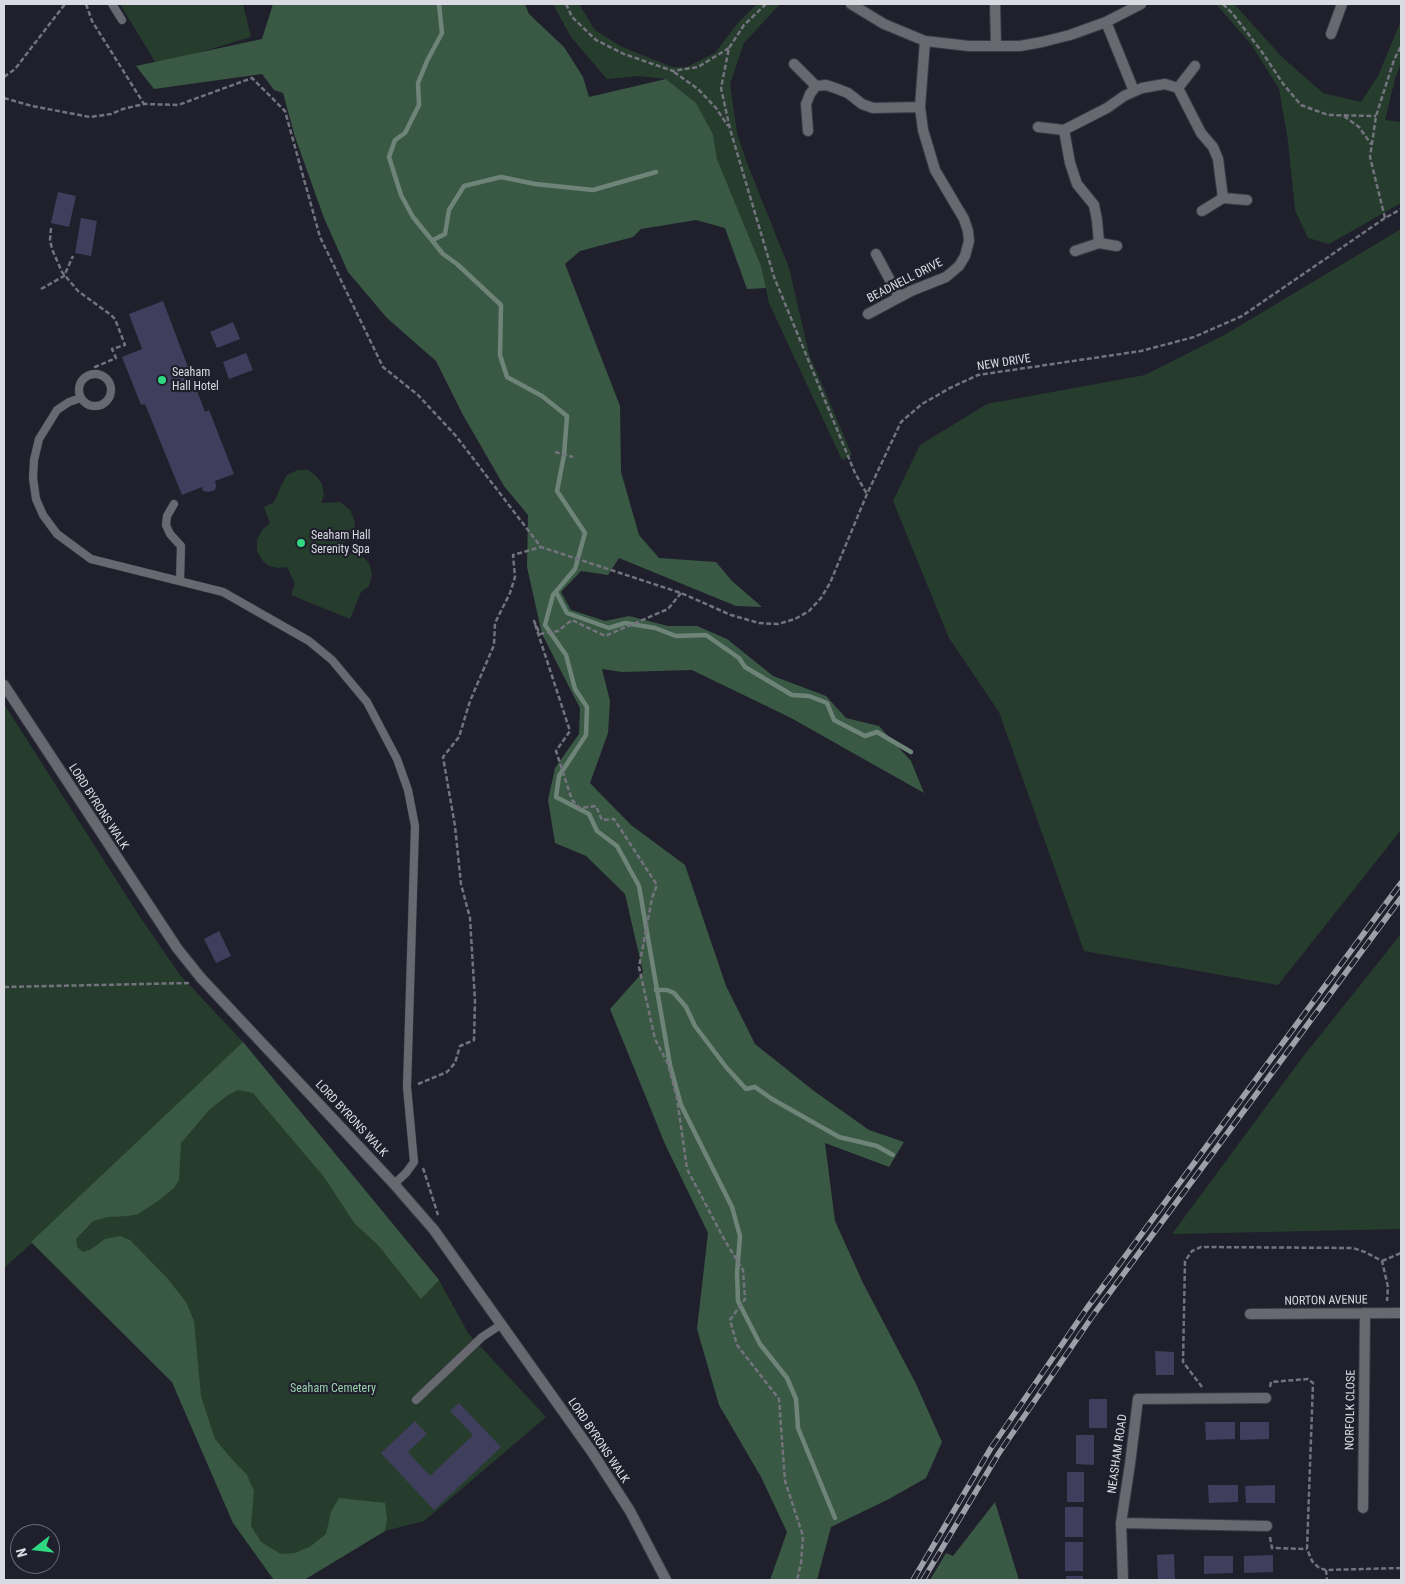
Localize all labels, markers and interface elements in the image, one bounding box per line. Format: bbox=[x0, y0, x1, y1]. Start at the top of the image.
street label: BEADNELL DRIVE bbox=[865, 256, 945, 306]
street label: NEW DRIVE bbox=[976, 352, 1032, 374]
place label: Seaham Hall Hotel bbox=[172, 366, 219, 394]
marker: Seaham Hall Hotel bbox=[156, 374, 168, 386]
place label: Seaham Hall Serenity Spa bbox=[311, 529, 371, 557]
marker: Seaham Hall Serenity Spa bbox=[295, 537, 307, 549]
street label: LORD BYRONS WALK bbox=[65, 762, 131, 852]
street label: LORD BYRONS WALK bbox=[312, 1078, 390, 1160]
street label: NORTON AVENUE bbox=[1284, 1293, 1368, 1309]
street label: NORFOLK CLOSE bbox=[1343, 1370, 1359, 1450]
park label: Seaham Cemetery bbox=[290, 1382, 376, 1396]
street label: LORD BYRONS WALK bbox=[564, 1396, 632, 1486]
street label: NEASHAM ROAD bbox=[1105, 1413, 1131, 1495]
north arrow bbox=[10, 1524, 60, 1574]
text: N bbox=[13, 1547, 30, 1559]

